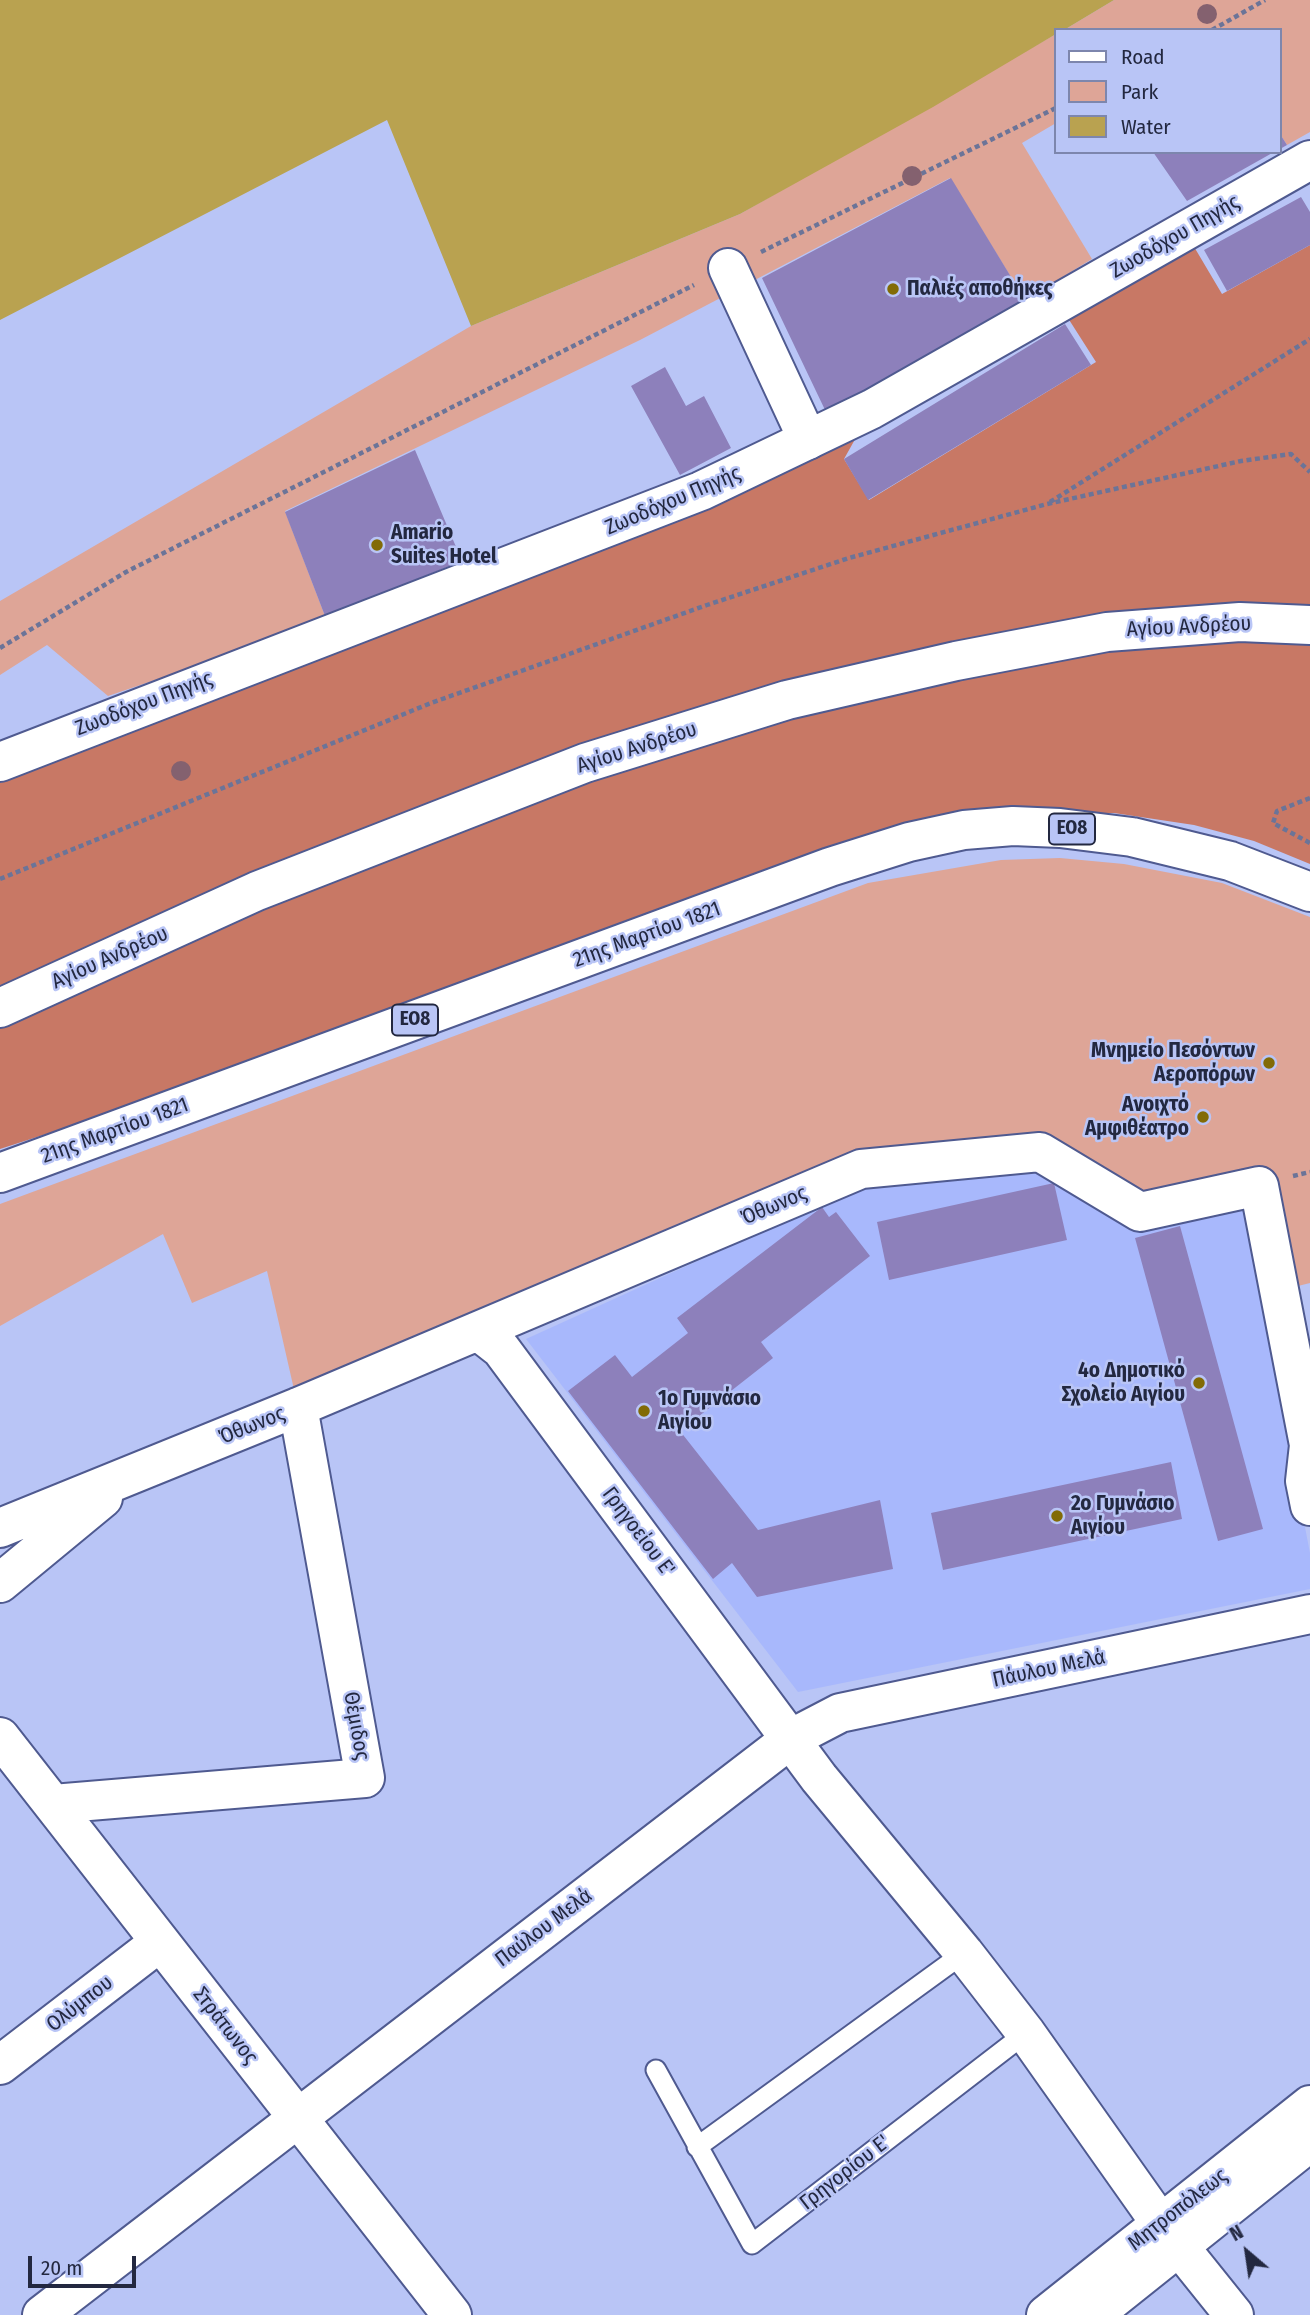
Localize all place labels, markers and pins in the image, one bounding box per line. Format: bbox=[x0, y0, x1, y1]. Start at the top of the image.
place label: Παλιές αποθήκες bbox=[907, 276, 1053, 302]
marker: Παλιές αποθήκες bbox=[885, 281, 901, 297]
place label: Amario Suites Hotel bbox=[391, 520, 497, 570]
marker: Amario Suites Hotel bbox=[369, 537, 385, 553]
place label: Μνημείο Πεσόντων Αεροπόρων bbox=[1091, 1038, 1255, 1088]
marker: Μνημείο Πεσόντων Αεροπόρων bbox=[1261, 1055, 1277, 1071]
place label: Aνοιχτό Aμφιθέατρο bbox=[1085, 1092, 1189, 1142]
marker: Aνοιχτό Aμφιθέατρο bbox=[1195, 1109, 1211, 1125]
place label: 4ο Δημοτικό Σχολείο Αιγίου bbox=[1062, 1358, 1185, 1408]
marker: 4ο Δημοτικό Σχολείο Αιγίου bbox=[1191, 1375, 1207, 1391]
place label: 1ο Γυμνάσιο Αιγίου bbox=[658, 1386, 761, 1436]
marker: 1ο Γυμνάσιο Αιγίου bbox=[636, 1403, 652, 1419]
place label: 2ο Γυμνάσιο Αιγίου bbox=[1071, 1491, 1175, 1541]
marker: 2ο Γυμνάσιο Αιγίου bbox=[1049, 1508, 1065, 1524]

